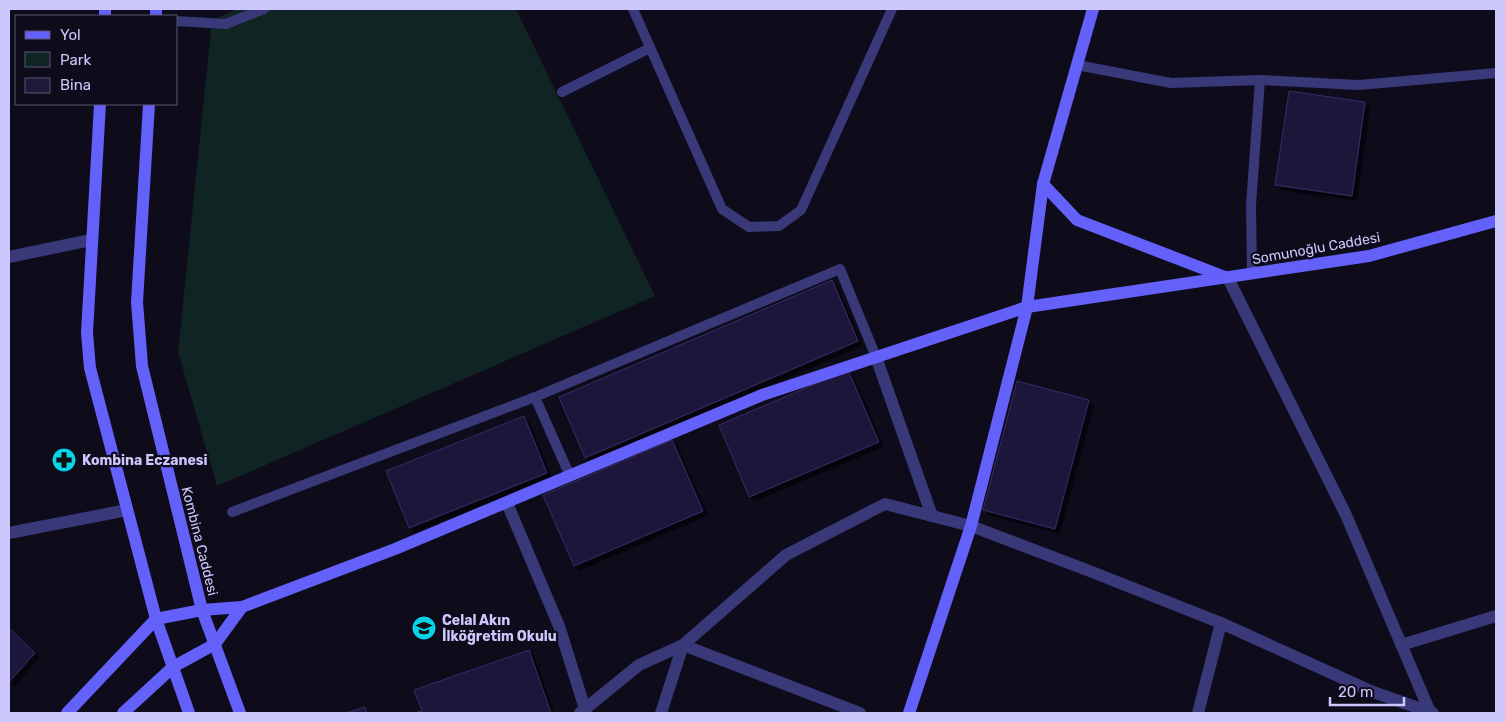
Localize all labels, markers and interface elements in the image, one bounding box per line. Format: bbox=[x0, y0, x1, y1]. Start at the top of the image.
legend bbox=[15, 15, 178, 105]
text: Yol bbox=[60, 26, 81, 44]
text: Park bbox=[60, 51, 91, 69]
text: Bina bbox=[60, 76, 91, 94]
street label: Somunoğlu Caddesi bbox=[1251, 229, 1381, 268]
pharmacy icon: Kombina Eczanesi bbox=[51, 447, 77, 473]
place label: Kombina Eczanesi bbox=[82, 452, 208, 469]
street label: Kombina Caddesi bbox=[178, 485, 221, 597]
place label: Celal Akın İlköğretim Okulu bbox=[442, 612, 557, 645]
school or university icon: Celal Akın İlköğretim Okulu bbox=[411, 615, 437, 641]
scale bar bbox=[1330, 674, 1404, 706]
text: 20 m bbox=[1338, 683, 1373, 701]

